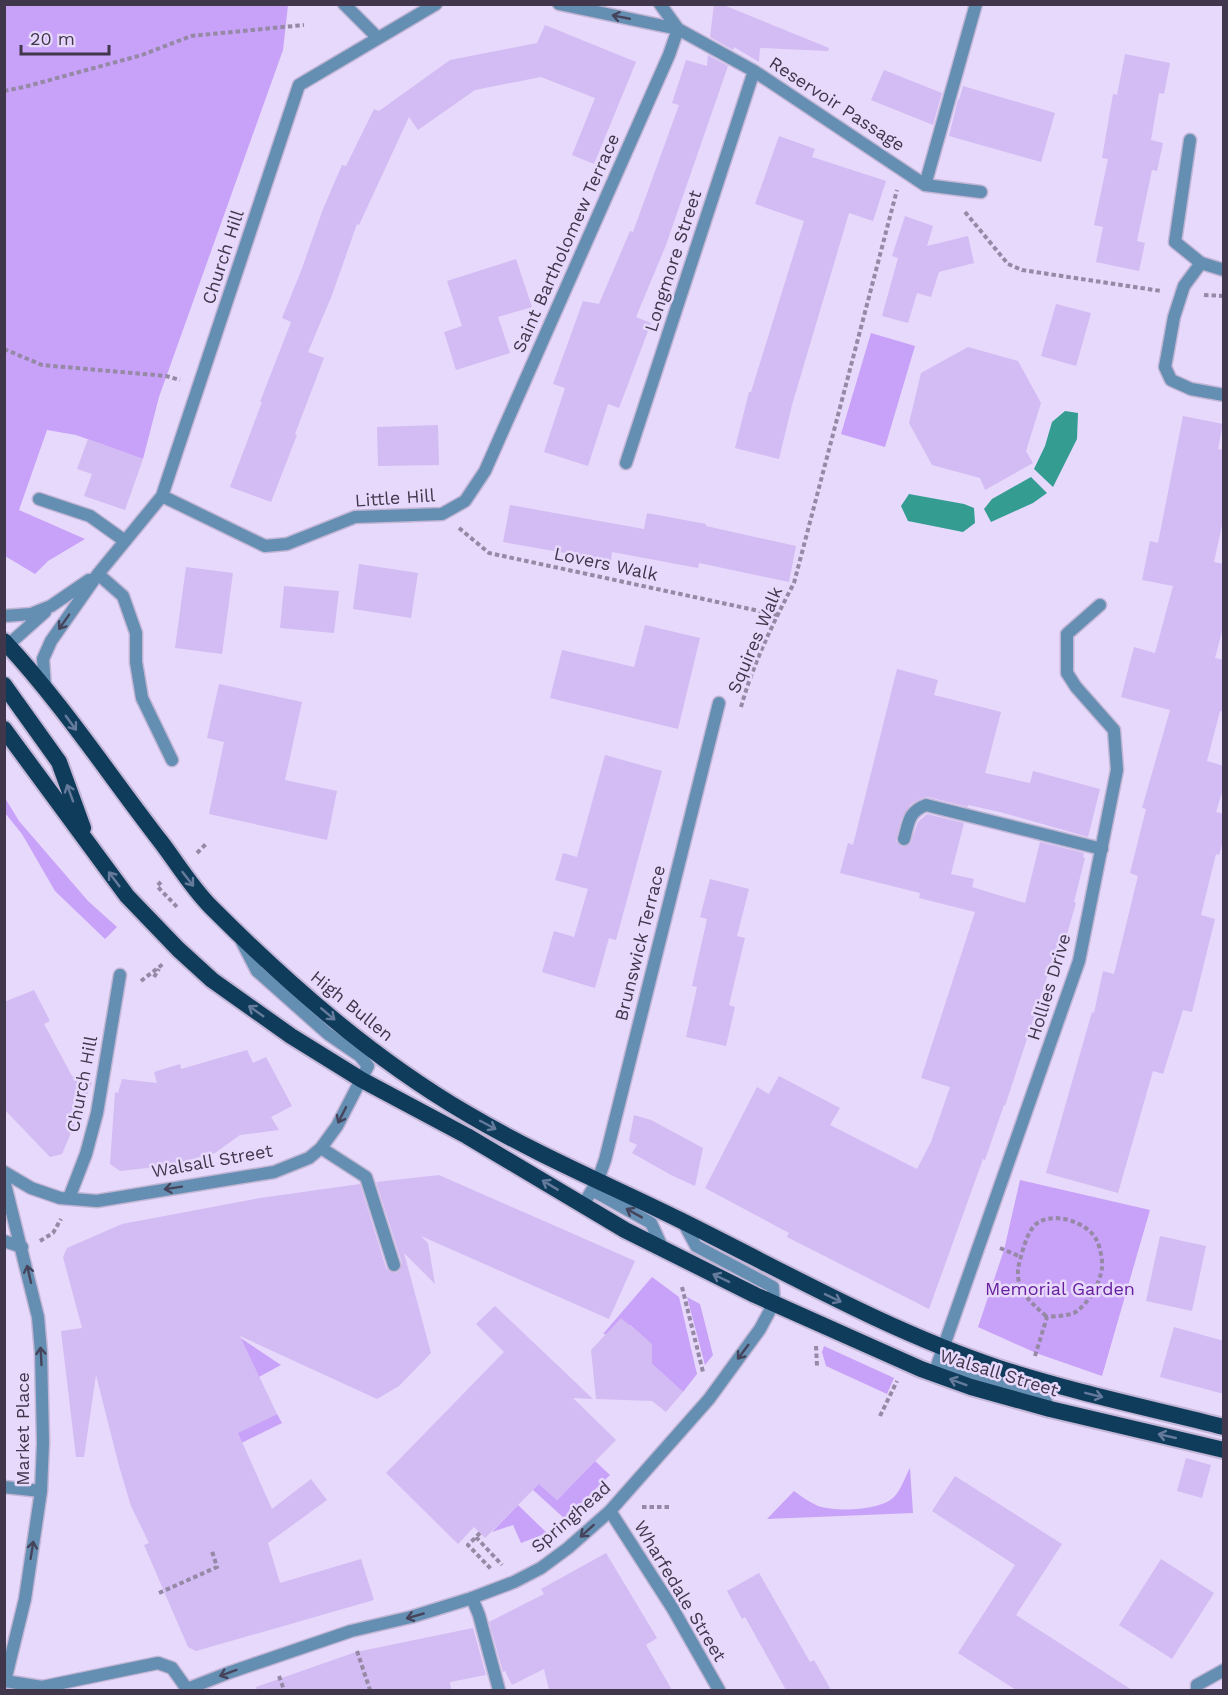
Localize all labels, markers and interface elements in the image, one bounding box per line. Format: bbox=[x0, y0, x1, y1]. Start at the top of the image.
one-way arrow bbox=[612, 11, 631, 22]
scale bar bbox=[21, 18, 110, 56]
text: 20 m bbox=[30, 28, 75, 49]
street label: Reservoir Passage bbox=[765, 52, 909, 155]
street label: Saint Bartholomew Terrace bbox=[508, 130, 623, 356]
street label: Longmore Street bbox=[640, 187, 705, 334]
street label: Church Hill bbox=[197, 207, 248, 307]
street label: Little Hill bbox=[354, 484, 436, 511]
street label: Lovers Walk bbox=[552, 542, 660, 585]
street label: Squires Walk bbox=[723, 583, 786, 696]
one-way arrow bbox=[58, 613, 70, 629]
one-way arrow bbox=[65, 714, 77, 730]
one-way arrow bbox=[64, 784, 75, 803]
street label: Brunswick Terrace bbox=[610, 863, 669, 1023]
one-way arrow bbox=[182, 870, 195, 886]
one-way arrow bbox=[107, 871, 120, 887]
street label: Hollies Drive bbox=[1022, 931, 1075, 1043]
street label: High Bullen bbox=[307, 966, 398, 1045]
one-way arrow bbox=[248, 1005, 264, 1017]
one-way arrow bbox=[320, 1007, 336, 1020]
street label: Church Hill bbox=[62, 1033, 101, 1134]
one-way arrow bbox=[336, 1106, 347, 1124]
one-way arrow bbox=[479, 1119, 496, 1131]
street label: Walsall Street bbox=[150, 1139, 275, 1181]
one-way arrow bbox=[542, 1178, 559, 1190]
one-way arrow bbox=[163, 1183, 183, 1194]
one-way arrow bbox=[626, 1207, 644, 1218]
one-way arrow bbox=[22, 1265, 34, 1284]
one-way arrow bbox=[713, 1272, 731, 1283]
park label: Memorial Garden bbox=[985, 1278, 1135, 1299]
one-way arrow bbox=[824, 1292, 842, 1304]
one-way arrow bbox=[736, 1344, 749, 1360]
street label: Walsall Street bbox=[937, 1345, 1061, 1401]
one-way arrow bbox=[35, 1346, 46, 1366]
street label: Market Place bbox=[12, 1372, 33, 1486]
one-way arrow bbox=[949, 1376, 967, 1387]
one-way arrow bbox=[1084, 1389, 1103, 1401]
one-way arrow bbox=[1157, 1430, 1176, 1442]
street label: Springhead bbox=[527, 1476, 615, 1557]
street label: Wharfedale Street bbox=[630, 1516, 731, 1665]
one-way arrow bbox=[580, 1524, 595, 1538]
one-way arrow bbox=[27, 1541, 38, 1560]
one-way arrow bbox=[406, 1611, 425, 1622]
one-way arrow bbox=[220, 1668, 238, 1679]

